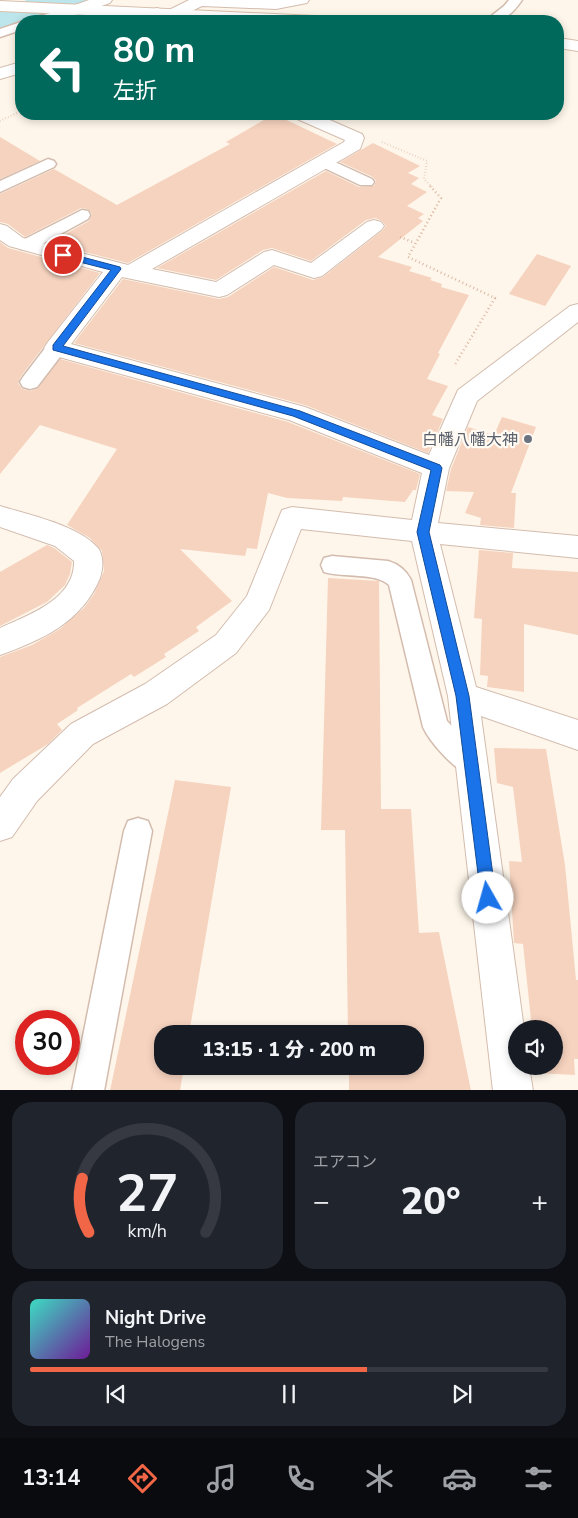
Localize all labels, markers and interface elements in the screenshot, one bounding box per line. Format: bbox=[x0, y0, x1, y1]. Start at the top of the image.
text: 80 m bbox=[113, 27, 195, 74]
icon: left bbox=[30, 35, 95, 100]
text: 左折 bbox=[113, 76, 157, 106]
pin bbox=[42, 234, 84, 276]
icon: arrive bbox=[49, 241, 77, 269]
place label: 白幡八幡大神 bbox=[422, 429, 518, 451]
marker: 白幡八幡大神 bbox=[522, 433, 534, 445]
position arrow bbox=[461, 871, 513, 923]
speed limit sign: 30 bbox=[15, 1010, 80, 1075]
map controls bbox=[508, 1020, 563, 1075]
button: sound bbox=[508, 1020, 563, 1075]
text: 13:15 · 1 分 · 200 m bbox=[202, 1037, 376, 1063]
text: エアコン bbox=[313, 1151, 377, 1173]
text: 27 bbox=[116, 1158, 179, 1229]
text: 20° bbox=[400, 1176, 461, 1227]
text: − bbox=[313, 1183, 330, 1221]
text: + bbox=[531, 1183, 548, 1221]
text: km/h bbox=[128, 1219, 167, 1243]
text: Night Drive bbox=[105, 1305, 206, 1331]
text: The Halogens bbox=[105, 1331, 205, 1353]
icon: previous bbox=[102, 1380, 130, 1408]
icon: pause bbox=[275, 1380, 303, 1408]
icon: next bbox=[448, 1380, 476, 1408]
icon: directions bbox=[125, 1461, 160, 1496]
icon: music bbox=[204, 1461, 239, 1496]
icon: phone bbox=[283, 1461, 318, 1496]
icon: climate bbox=[362, 1461, 397, 1496]
icon: car bbox=[442, 1461, 477, 1496]
icon: filters bbox=[521, 1461, 556, 1496]
text: 13:14 bbox=[22, 1463, 80, 1493]

